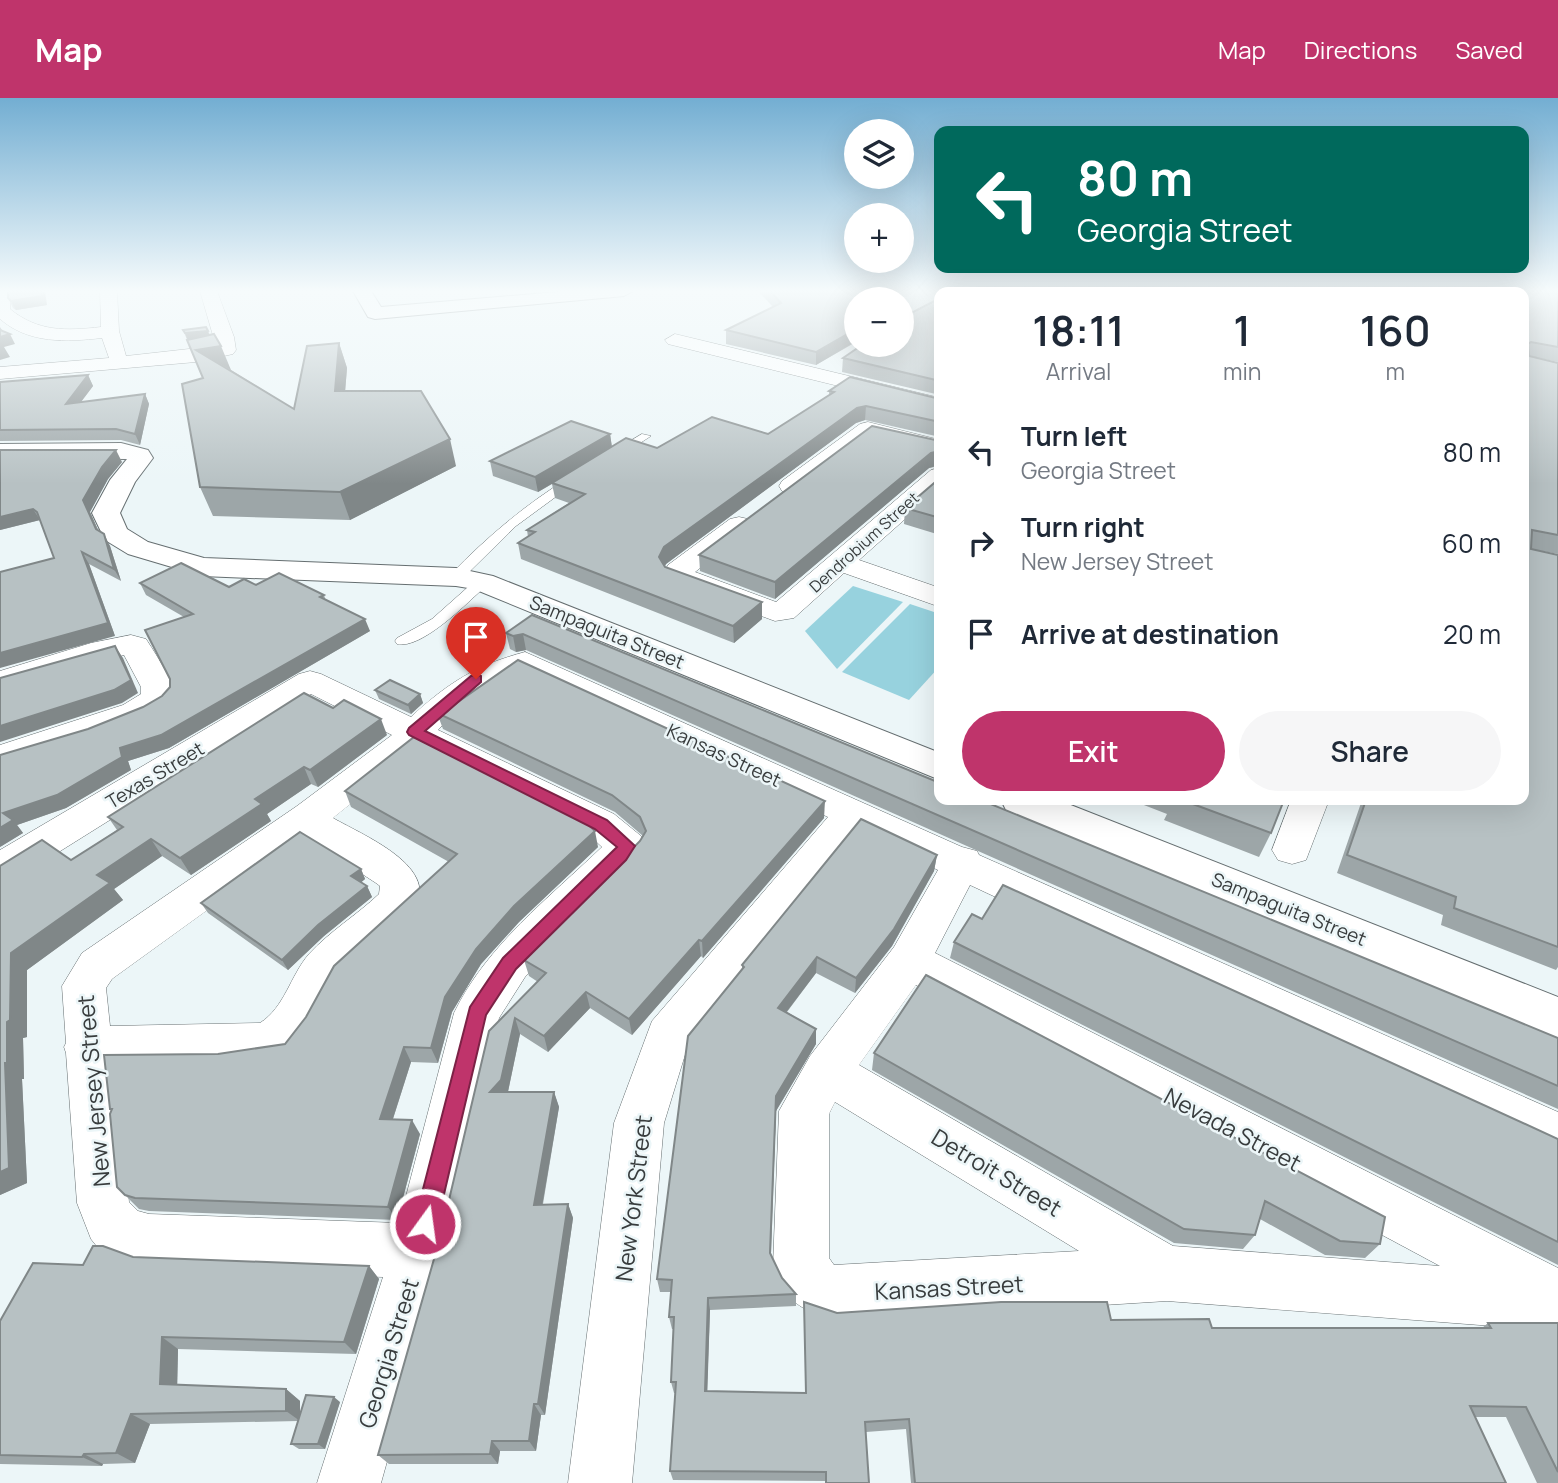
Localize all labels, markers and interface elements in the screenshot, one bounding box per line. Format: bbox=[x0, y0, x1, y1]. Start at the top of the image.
text: Map bbox=[35, 27, 103, 72]
text: Map bbox=[1218, 33, 1266, 66]
text: Directions bbox=[1304, 33, 1417, 66]
text: Saved bbox=[1455, 33, 1523, 66]
map controls bbox=[844, 119, 914, 357]
button: layers bbox=[844, 119, 914, 189]
text: 80 m bbox=[1077, 144, 1193, 211]
icon: left bbox=[962, 154, 1053, 245]
button: + bbox=[844, 203, 914, 273]
text: Georgia Street bbox=[1077, 208, 1293, 252]
button: − bbox=[844, 287, 914, 357]
text: 18:11 bbox=[1032, 301, 1125, 359]
text: 1 bbox=[1233, 301, 1251, 359]
text: 160 bbox=[1360, 301, 1431, 359]
text: Arrival bbox=[1046, 355, 1111, 387]
text: min bbox=[1223, 355, 1261, 387]
text: m bbox=[1385, 355, 1405, 387]
text: Turn left bbox=[1021, 418, 1128, 454]
icon: left bbox=[962, 433, 1000, 471]
text: 80 m bbox=[1443, 434, 1501, 470]
text: Georgia Street bbox=[1021, 454, 1176, 486]
street label: Dendrobium Street bbox=[804, 487, 924, 597]
text: Turn right bbox=[1021, 509, 1145, 545]
icon: right bbox=[962, 524, 1000, 562]
text: 60 m bbox=[1442, 525, 1501, 561]
text: New Jersey Street bbox=[1021, 545, 1214, 577]
street label: Sampaguita Street bbox=[526, 589, 688, 675]
pin bbox=[446, 607, 506, 679]
icon: arrive bbox=[962, 615, 1000, 653]
text: Arrive at destination bbox=[1021, 616, 1279, 652]
text: 20 m bbox=[1443, 616, 1501, 652]
icon: arrive bbox=[457, 618, 495, 656]
button: Exit bbox=[962, 711, 1225, 791]
button: Share bbox=[1239, 711, 1501, 791]
street label: Kansas Street bbox=[663, 717, 785, 793]
street label: Texas Street bbox=[101, 735, 209, 815]
street label: Sampaguita Street bbox=[1208, 866, 1370, 952]
street label: New Jersey Street bbox=[69, 994, 117, 1188]
street label: Nevada Street bbox=[1159, 1079, 1307, 1179]
street label: New York Street bbox=[607, 1113, 659, 1283]
street label: Detroit Street bbox=[926, 1121, 1068, 1223]
position arrow bbox=[388, 1187, 462, 1261]
street label: Kansas Street bbox=[874, 1267, 1024, 1307]
street label: Georgia Street bbox=[350, 1274, 426, 1432]

